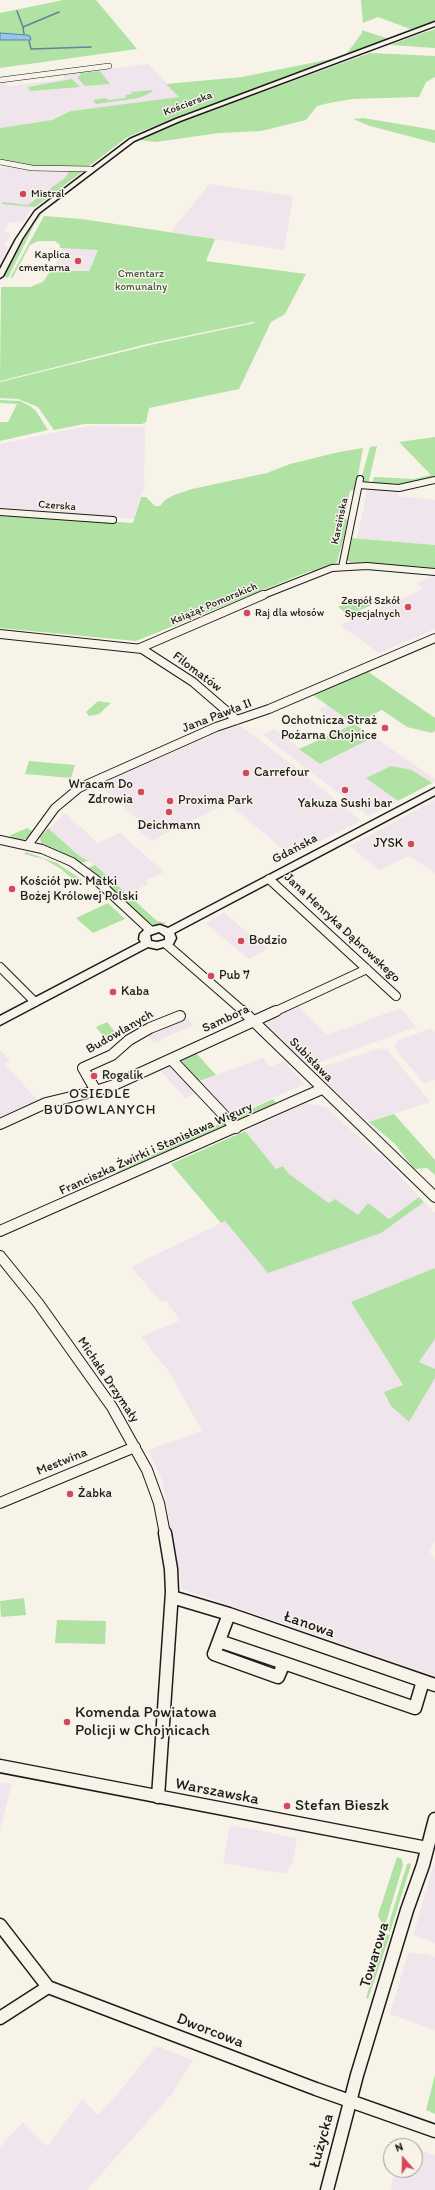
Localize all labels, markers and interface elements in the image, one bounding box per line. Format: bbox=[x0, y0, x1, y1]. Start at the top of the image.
street label: Kościerska bbox=[162, 89, 214, 119]
place label: Mistral bbox=[31, 187, 64, 201]
marker: Mistral bbox=[18, 189, 28, 199]
place label: Kaplica cmentarna bbox=[19, 248, 70, 274]
marker: Kaplica cmentarna bbox=[73, 256, 83, 266]
park label: Cmentarz komunalny bbox=[115, 267, 167, 293]
street label: Karsińska bbox=[329, 496, 351, 546]
street label: Czerska bbox=[38, 498, 76, 514]
street label: Książąt Pomorskich bbox=[169, 580, 259, 628]
place label: Zespół Szkół Specjalnych bbox=[341, 594, 400, 620]
marker: Zespół Szkół Specjalnych bbox=[403, 602, 413, 612]
place label: Raj dla włosów bbox=[255, 606, 324, 620]
marker: Raj dla włosów bbox=[242, 608, 252, 618]
street label: Filomatów bbox=[169, 648, 225, 696]
street label: Jana Pawła II bbox=[180, 696, 254, 736]
place label: Ochotnicza Straż Pożarna Chojnice bbox=[281, 713, 377, 744]
marker: Ochotnicza Straż Pożarna Chojnice bbox=[380, 723, 390, 733]
place label: Carrefour bbox=[254, 765, 309, 781]
marker: Carrefour bbox=[241, 768, 251, 778]
place label: Wracam Do Zdrowia bbox=[69, 777, 133, 808]
marker: Yakuza Sushi bar bbox=[340, 785, 350, 795]
marker: Wracam Do Zdrowia bbox=[136, 787, 146, 797]
place label: Proxima Park bbox=[178, 793, 253, 809]
marker: Proxima Park bbox=[165, 796, 175, 806]
place label: Yakuza Sushi bar bbox=[298, 796, 392, 812]
marker: Deichmann bbox=[164, 807, 174, 817]
place label: Deichmann bbox=[138, 818, 200, 834]
street label: Gdańska bbox=[270, 831, 320, 867]
place label: JYSK bbox=[374, 836, 403, 852]
marker: JYSK bbox=[406, 839, 416, 849]
street label: Jana Henryka Dąbrowskego bbox=[281, 870, 403, 986]
place label: Kościół pw. Matki Bożej Królowej Polski bbox=[20, 874, 138, 905]
marker: Kościół pw. Matki Bożej Królowej Polski bbox=[7, 884, 17, 894]
place label: Bodzio bbox=[249, 933, 287, 949]
marker: Bodzio bbox=[236, 936, 246, 946]
place label: Pub 7 bbox=[219, 968, 250, 984]
marker: Pub 7 bbox=[206, 971, 216, 981]
place label: Kaba bbox=[121, 984, 149, 1000]
marker: Kaba bbox=[108, 987, 118, 997]
street label: Sambora bbox=[200, 1001, 252, 1037]
street label: Budowlanych bbox=[84, 1006, 156, 1058]
street label: Subisława bbox=[286, 1035, 336, 1085]
place label: Rogalik bbox=[102, 1068, 143, 1084]
marker: Rogalik bbox=[89, 1071, 99, 1081]
district label: OSIEDLE BUDOWLANYCH bbox=[44, 1086, 156, 1118]
street label: Franciszka Żwirki i Stanisława Wigury bbox=[57, 1099, 255, 1199]
street label: Michała Drzymały bbox=[74, 1334, 142, 1426]
street label: Mestwina bbox=[34, 1445, 90, 1479]
place label: Żabka bbox=[78, 1486, 112, 1502]
marker: Żabka bbox=[65, 1489, 75, 1499]
street label: Łanowa bbox=[281, 1607, 337, 1643]
place label: Komenda Powiatowa Policji w Chojnicach bbox=[75, 1703, 217, 1741]
marker: Komenda Powiatowa Policji w Chojnicach bbox=[62, 1717, 72, 1727]
street label: Warszawska bbox=[174, 1774, 260, 1810]
place label: Stefan Bieszk bbox=[295, 1796, 389, 1816]
marker: Stefan Bieszk bbox=[282, 1801, 292, 1811]
street label: Towarowa bbox=[356, 1920, 394, 1990]
street label: Dworcowa bbox=[174, 2009, 246, 2053]
street label: Łużycka bbox=[306, 2112, 338, 2170]
north arrow bbox=[383, 2138, 423, 2178]
text: N bbox=[393, 2140, 405, 2155]

